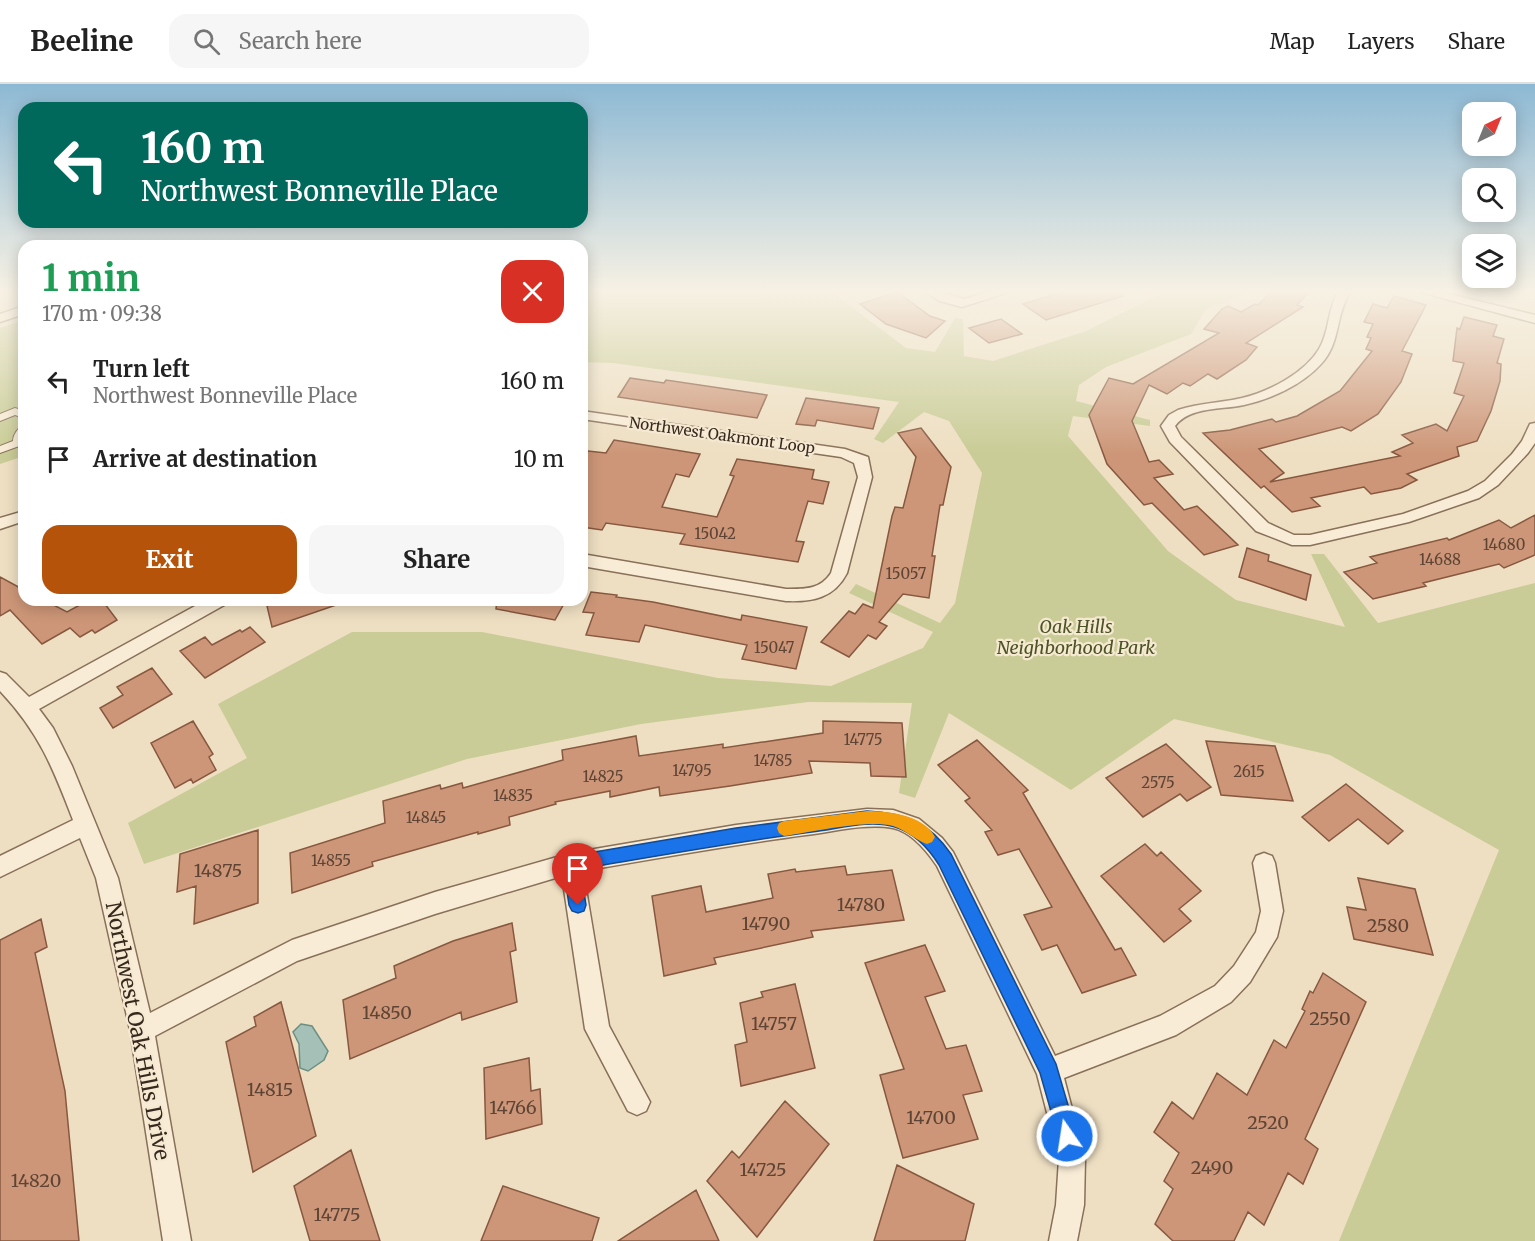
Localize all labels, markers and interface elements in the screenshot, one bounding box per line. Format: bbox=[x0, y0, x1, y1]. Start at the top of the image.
search box bbox=[169, 14, 589, 68]
text: Beeline bbox=[30, 23, 133, 59]
icon: search bbox=[190, 25, 223, 58]
text: Search here bbox=[238, 27, 362, 55]
text: Map bbox=[1270, 28, 1315, 55]
text: Layers bbox=[1348, 28, 1415, 55]
text: Share bbox=[1448, 28, 1505, 55]
north arrow bbox=[1462, 102, 1516, 156]
map controls bbox=[1462, 102, 1516, 288]
text: 160 m bbox=[141, 122, 265, 174]
icon: left bbox=[42, 126, 120, 204]
button: search bbox=[1462, 168, 1516, 222]
text: Northwest Bonneville Place bbox=[141, 174, 498, 208]
button: layers bbox=[1462, 234, 1516, 288]
text: 1 min bbox=[42, 256, 140, 301]
button: close bbox=[501, 260, 564, 323]
text: 170 m · 09:38 bbox=[42, 301, 162, 326]
text: Turn left bbox=[93, 355, 190, 383]
icon: left bbox=[42, 365, 75, 398]
text: 160 m bbox=[500, 367, 564, 395]
text: Northwest Bonneville Place bbox=[93, 383, 357, 408]
street label: Northwest Oakmont Loop bbox=[628, 413, 816, 457]
icon: arrive bbox=[42, 443, 75, 476]
text: Arrive at destination bbox=[93, 445, 317, 473]
text: 10 m bbox=[514, 445, 564, 473]
house number: 15042 bbox=[694, 524, 736, 543]
button: Exit bbox=[42, 525, 297, 594]
button: Share bbox=[309, 525, 564, 594]
house number: 14680 bbox=[1483, 535, 1525, 554]
house number: 14688 bbox=[1419, 550, 1461, 569]
house number: 15057 bbox=[886, 564, 927, 583]
park label: Oak Hills Neighborhood Park bbox=[997, 615, 1155, 659]
house number: 15047 bbox=[754, 638, 795, 657]
house number: 14775 bbox=[843, 730, 883, 749]
house number: 14785 bbox=[754, 751, 792, 770]
house number: 14795 bbox=[672, 761, 712, 780]
house number: 2615 bbox=[1233, 762, 1265, 781]
house number: 14825 bbox=[583, 767, 623, 786]
house number: 2575 bbox=[1141, 773, 1175, 792]
house number: 14835 bbox=[493, 786, 533, 805]
house number: 14845 bbox=[406, 808, 446, 827]
pin bbox=[552, 843, 603, 905]
house number: 14855 bbox=[311, 851, 351, 870]
icon: arrive bbox=[561, 852, 594, 885]
house number: 14875 bbox=[194, 859, 242, 882]
house number: 14780 bbox=[837, 893, 885, 916]
street label: Northwest Oak Hills Drive bbox=[100, 900, 176, 1162]
house number: 14790 bbox=[742, 912, 790, 935]
house number: 2580 bbox=[1367, 914, 1409, 937]
house number: 14850 bbox=[362, 1001, 412, 1024]
house number: 2550 bbox=[1309, 1007, 1351, 1030]
house number: 14757 bbox=[751, 1012, 797, 1035]
house number: 14815 bbox=[247, 1078, 293, 1101]
house number: 14766 bbox=[489, 1096, 537, 1119]
position arrow bbox=[1035, 1104, 1099, 1168]
house number: 14700 bbox=[906, 1106, 956, 1129]
house number: 2520 bbox=[1247, 1111, 1289, 1134]
house number: 2490 bbox=[1191, 1156, 1233, 1179]
house number: 14725 bbox=[740, 1158, 786, 1181]
house number: 14820 bbox=[11, 1169, 61, 1192]
house number: 14775 bbox=[314, 1203, 360, 1226]

